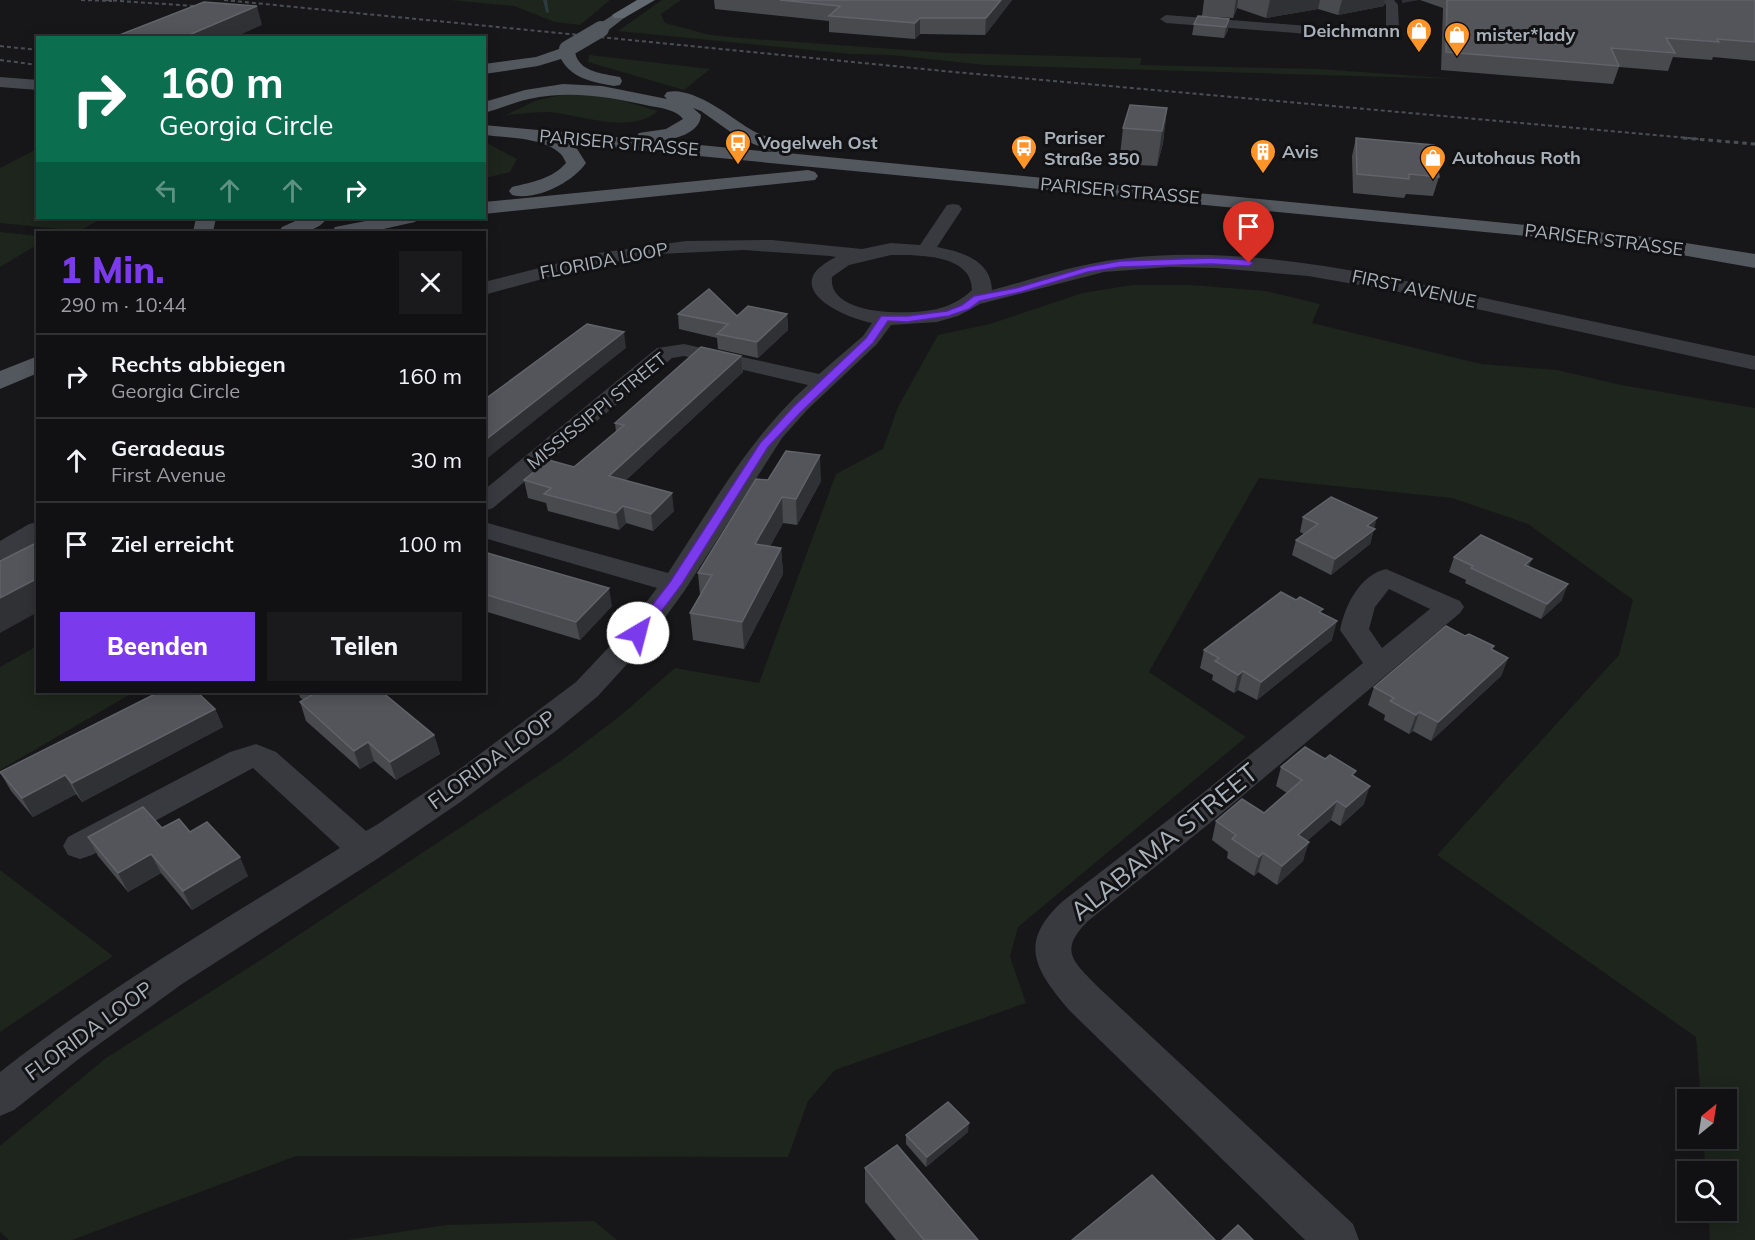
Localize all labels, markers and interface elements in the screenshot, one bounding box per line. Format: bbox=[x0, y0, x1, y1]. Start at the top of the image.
shop icon: Deichmann bbox=[1404, 16, 1434, 54]
place label: Deichmann bbox=[1303, 19, 1400, 42]
shop icon: mister*lady bbox=[1442, 20, 1472, 58]
place label: mister*lady bbox=[1476, 23, 1575, 46]
text: 160 m bbox=[159, 56, 284, 109]
icon: right bbox=[60, 60, 138, 138]
text: Georgia Circle bbox=[159, 108, 333, 142]
street label: PARISER STRASSE bbox=[538, 124, 700, 161]
place label: Pariser Straße 350 bbox=[1044, 126, 1140, 170]
bus stop icon: Vogelweh Ost bbox=[723, 128, 753, 166]
place label: Vogelweh Ost bbox=[757, 131, 878, 154]
bus stop icon: Pariser Straße 350 bbox=[1009, 133, 1039, 171]
building icon: Avis bbox=[1248, 137, 1278, 175]
place label: Avis bbox=[1282, 140, 1319, 163]
shop icon: Autohaus Roth bbox=[1418, 143, 1448, 181]
place label: Autohaus Roth bbox=[1452, 146, 1581, 169]
street label: PARISER STRASSE bbox=[1039, 172, 1201, 209]
icon: left bbox=[150, 174, 183, 207]
icon: ahead bbox=[213, 174, 246, 207]
icon: ahead bbox=[276, 174, 309, 207]
icon: right bbox=[339, 174, 372, 207]
pin bbox=[1223, 201, 1274, 263]
icon: arrive bbox=[1232, 210, 1265, 243]
street label: PARISER STRASSE bbox=[1523, 218, 1685, 261]
street label: FLORIDA LOOP bbox=[538, 237, 670, 284]
text: 1 Min. bbox=[60, 247, 165, 292]
button: close bbox=[399, 251, 462, 314]
street label: FIRST AVENUE bbox=[1350, 264, 1478, 313]
text: 290 m · 10:44 bbox=[60, 292, 186, 317]
street label: MISSISSIPPI STREET bbox=[522, 347, 671, 474]
text: Rechts abbiegen bbox=[111, 350, 286, 378]
icon: right bbox=[60, 360, 93, 393]
text: 160 m bbox=[397, 362, 462, 390]
text: Georgia Circle bbox=[111, 378, 240, 403]
text: Geradeaus bbox=[111, 434, 225, 462]
icon: ahead bbox=[60, 444, 93, 477]
text: 30 m bbox=[411, 446, 462, 474]
text: First Avenue bbox=[111, 462, 226, 487]
icon: arrive bbox=[60, 528, 93, 561]
text: Ziel erreicht bbox=[111, 530, 234, 558]
text: 100 m bbox=[397, 530, 462, 558]
position arrow bbox=[606, 601, 670, 665]
button: Beenden bbox=[60, 612, 255, 681]
button: Teilen bbox=[267, 612, 462, 681]
street label: FLORIDA LOOP bbox=[422, 704, 560, 814]
street label: ALABAMA STREET bbox=[1063, 756, 1264, 927]
street label: FLORIDA LOOP bbox=[19, 975, 157, 1085]
north arrow bbox=[1677, 1089, 1737, 1149]
map controls bbox=[1677, 1089, 1737, 1221]
button: search bbox=[1677, 1161, 1737, 1221]

